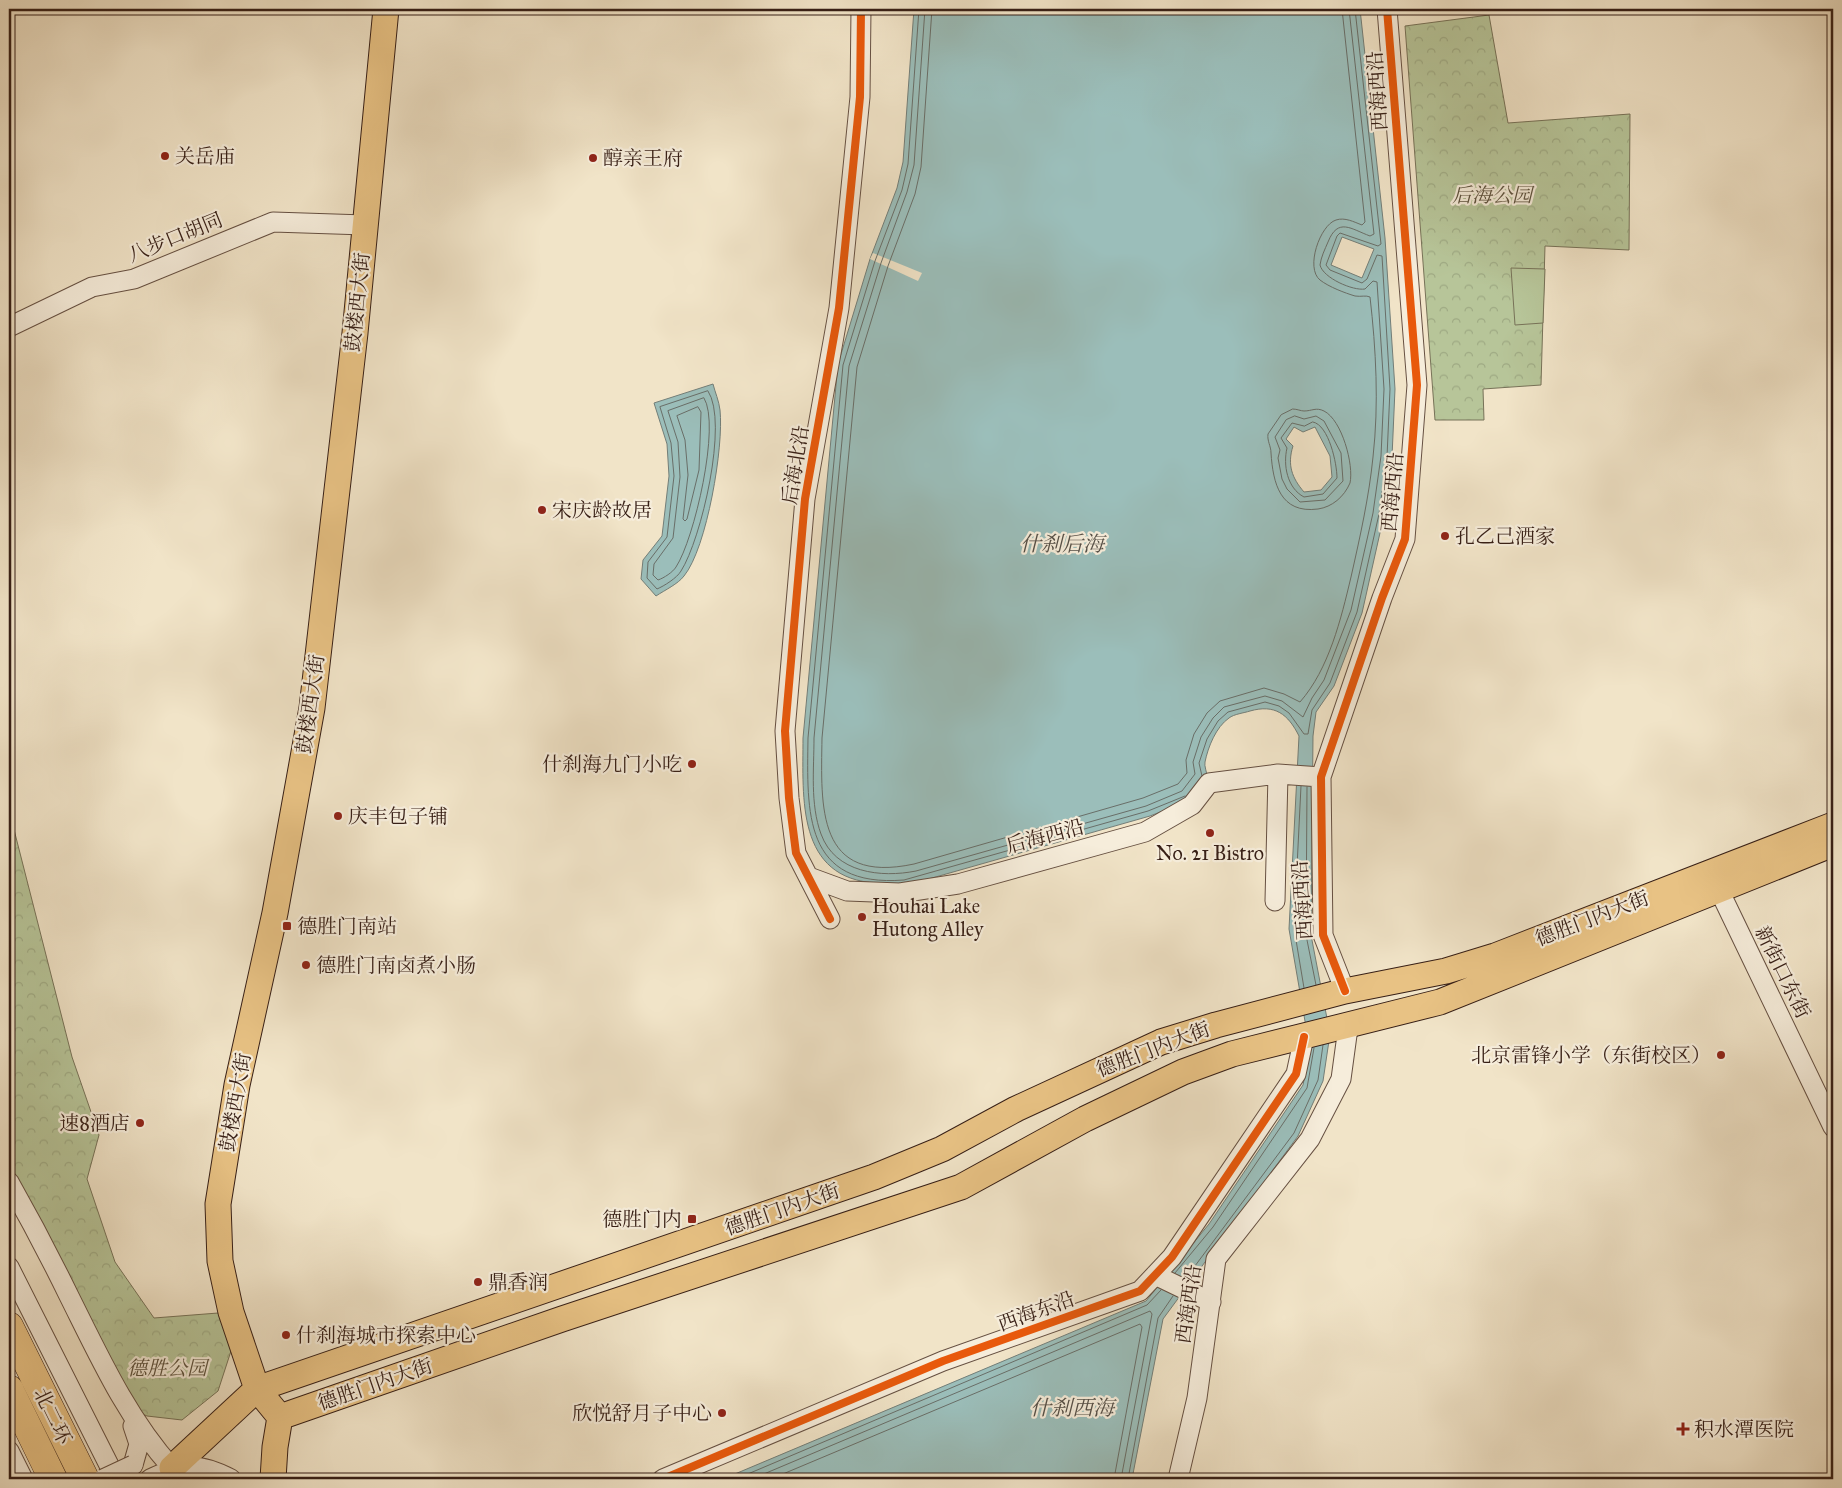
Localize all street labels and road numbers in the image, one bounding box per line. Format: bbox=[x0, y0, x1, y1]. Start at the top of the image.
street label: 西海西沿 bbox=[1362, 50, 1392, 132]
street label: 八步口胡同 bbox=[124, 207, 226, 267]
street label: 鼓楼西大街 bbox=[340, 251, 374, 353]
street label: 后海北沿 bbox=[777, 424, 813, 506]
street label: 西海西沿 bbox=[1377, 451, 1407, 533]
street label: 鼓楼西大街 bbox=[291, 653, 329, 755]
street label: 后海西沿 bbox=[1003, 814, 1087, 858]
street label: 西海西沿 bbox=[1287, 859, 1317, 941]
street label: 德胜门内大街 bbox=[1532, 885, 1652, 951]
street label: 新街口东街 bbox=[1750, 922, 1816, 1022]
street label: 德胜门内大街 bbox=[1093, 1016, 1213, 1082]
street label: 鼓楼西大街 bbox=[214, 1051, 256, 1153]
street label: 德胜门内大街 bbox=[721, 1178, 843, 1240]
street label: 西海西沿 bbox=[1171, 1263, 1205, 1345]
street label: 西海东沿 bbox=[994, 1286, 1078, 1336]
street label: 德胜门内大街 bbox=[314, 1353, 436, 1415]
street label: 北二环 bbox=[29, 1384, 77, 1448]

